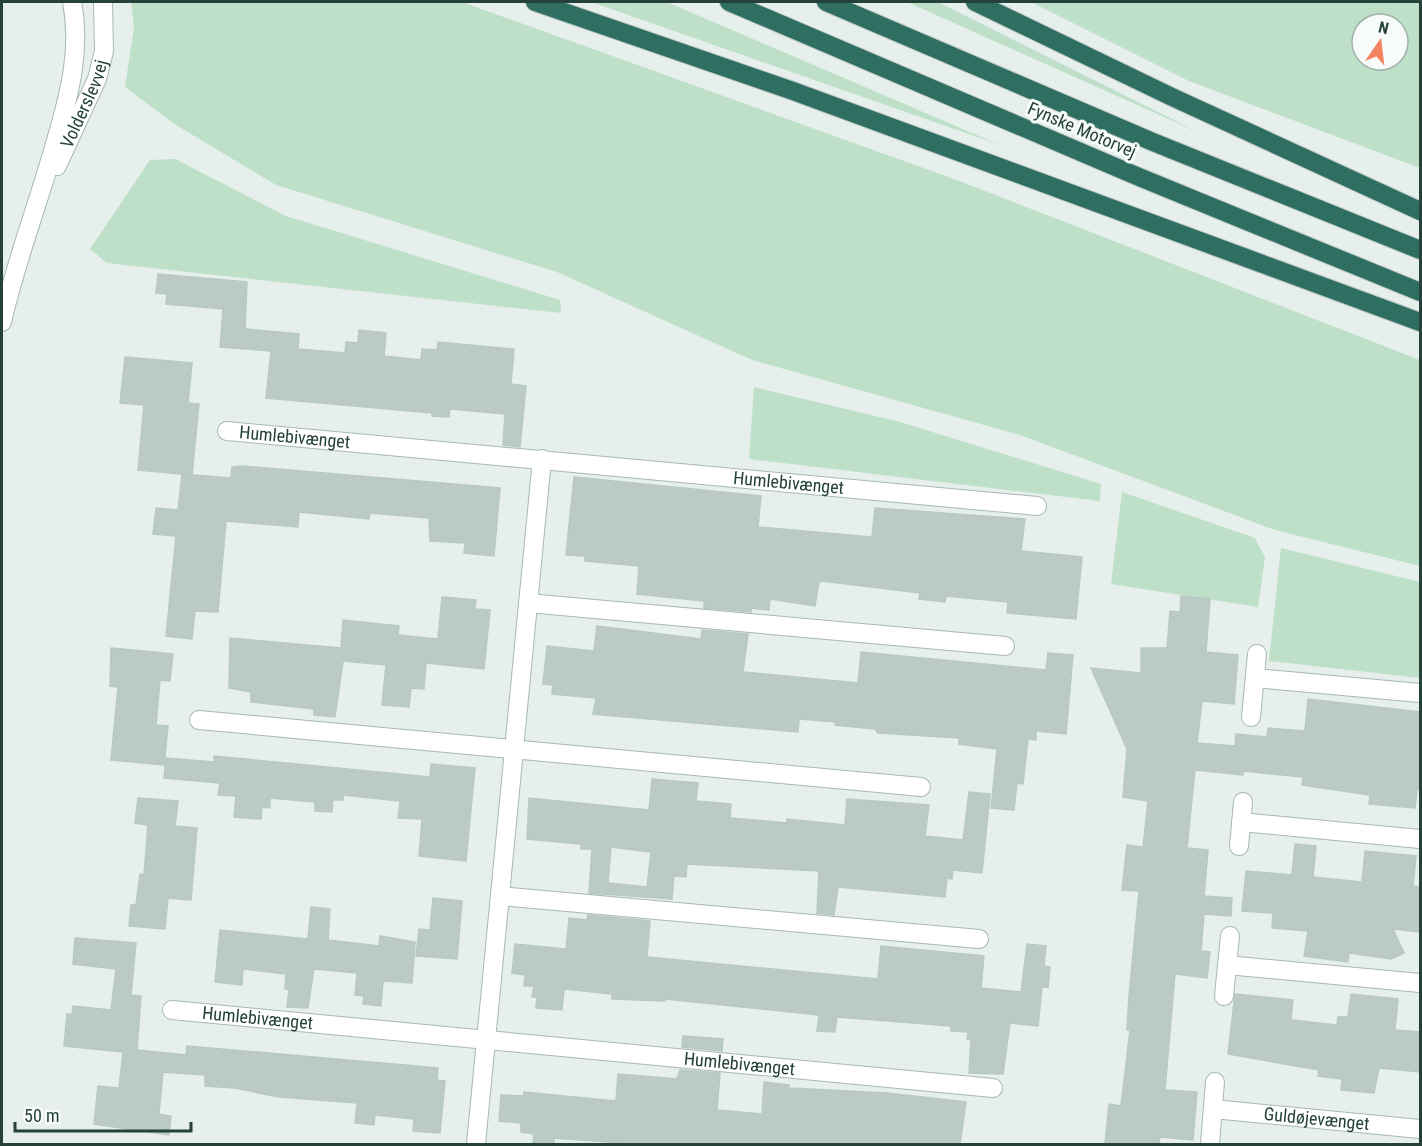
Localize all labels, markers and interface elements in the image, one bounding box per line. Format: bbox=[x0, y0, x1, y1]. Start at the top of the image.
north arrow bbox=[1350, 12, 1410, 72]
text: N bbox=[1376, 18, 1391, 38]
street label: Volderslevvej bbox=[56, 58, 111, 151]
street label: Fynske Motorvej bbox=[1025, 97, 1140, 162]
street label: Humlebivænget bbox=[238, 421, 351, 452]
street label: Humlebivænget bbox=[732, 467, 845, 498]
street label: Humlebivænget bbox=[201, 1002, 314, 1033]
street label: Humlebivænget bbox=[683, 1048, 796, 1079]
scale bar bbox=[15, 1095, 190, 1133]
street label: Guldøjevænget bbox=[1263, 1103, 1370, 1134]
text: 50 m bbox=[24, 1105, 59, 1126]

